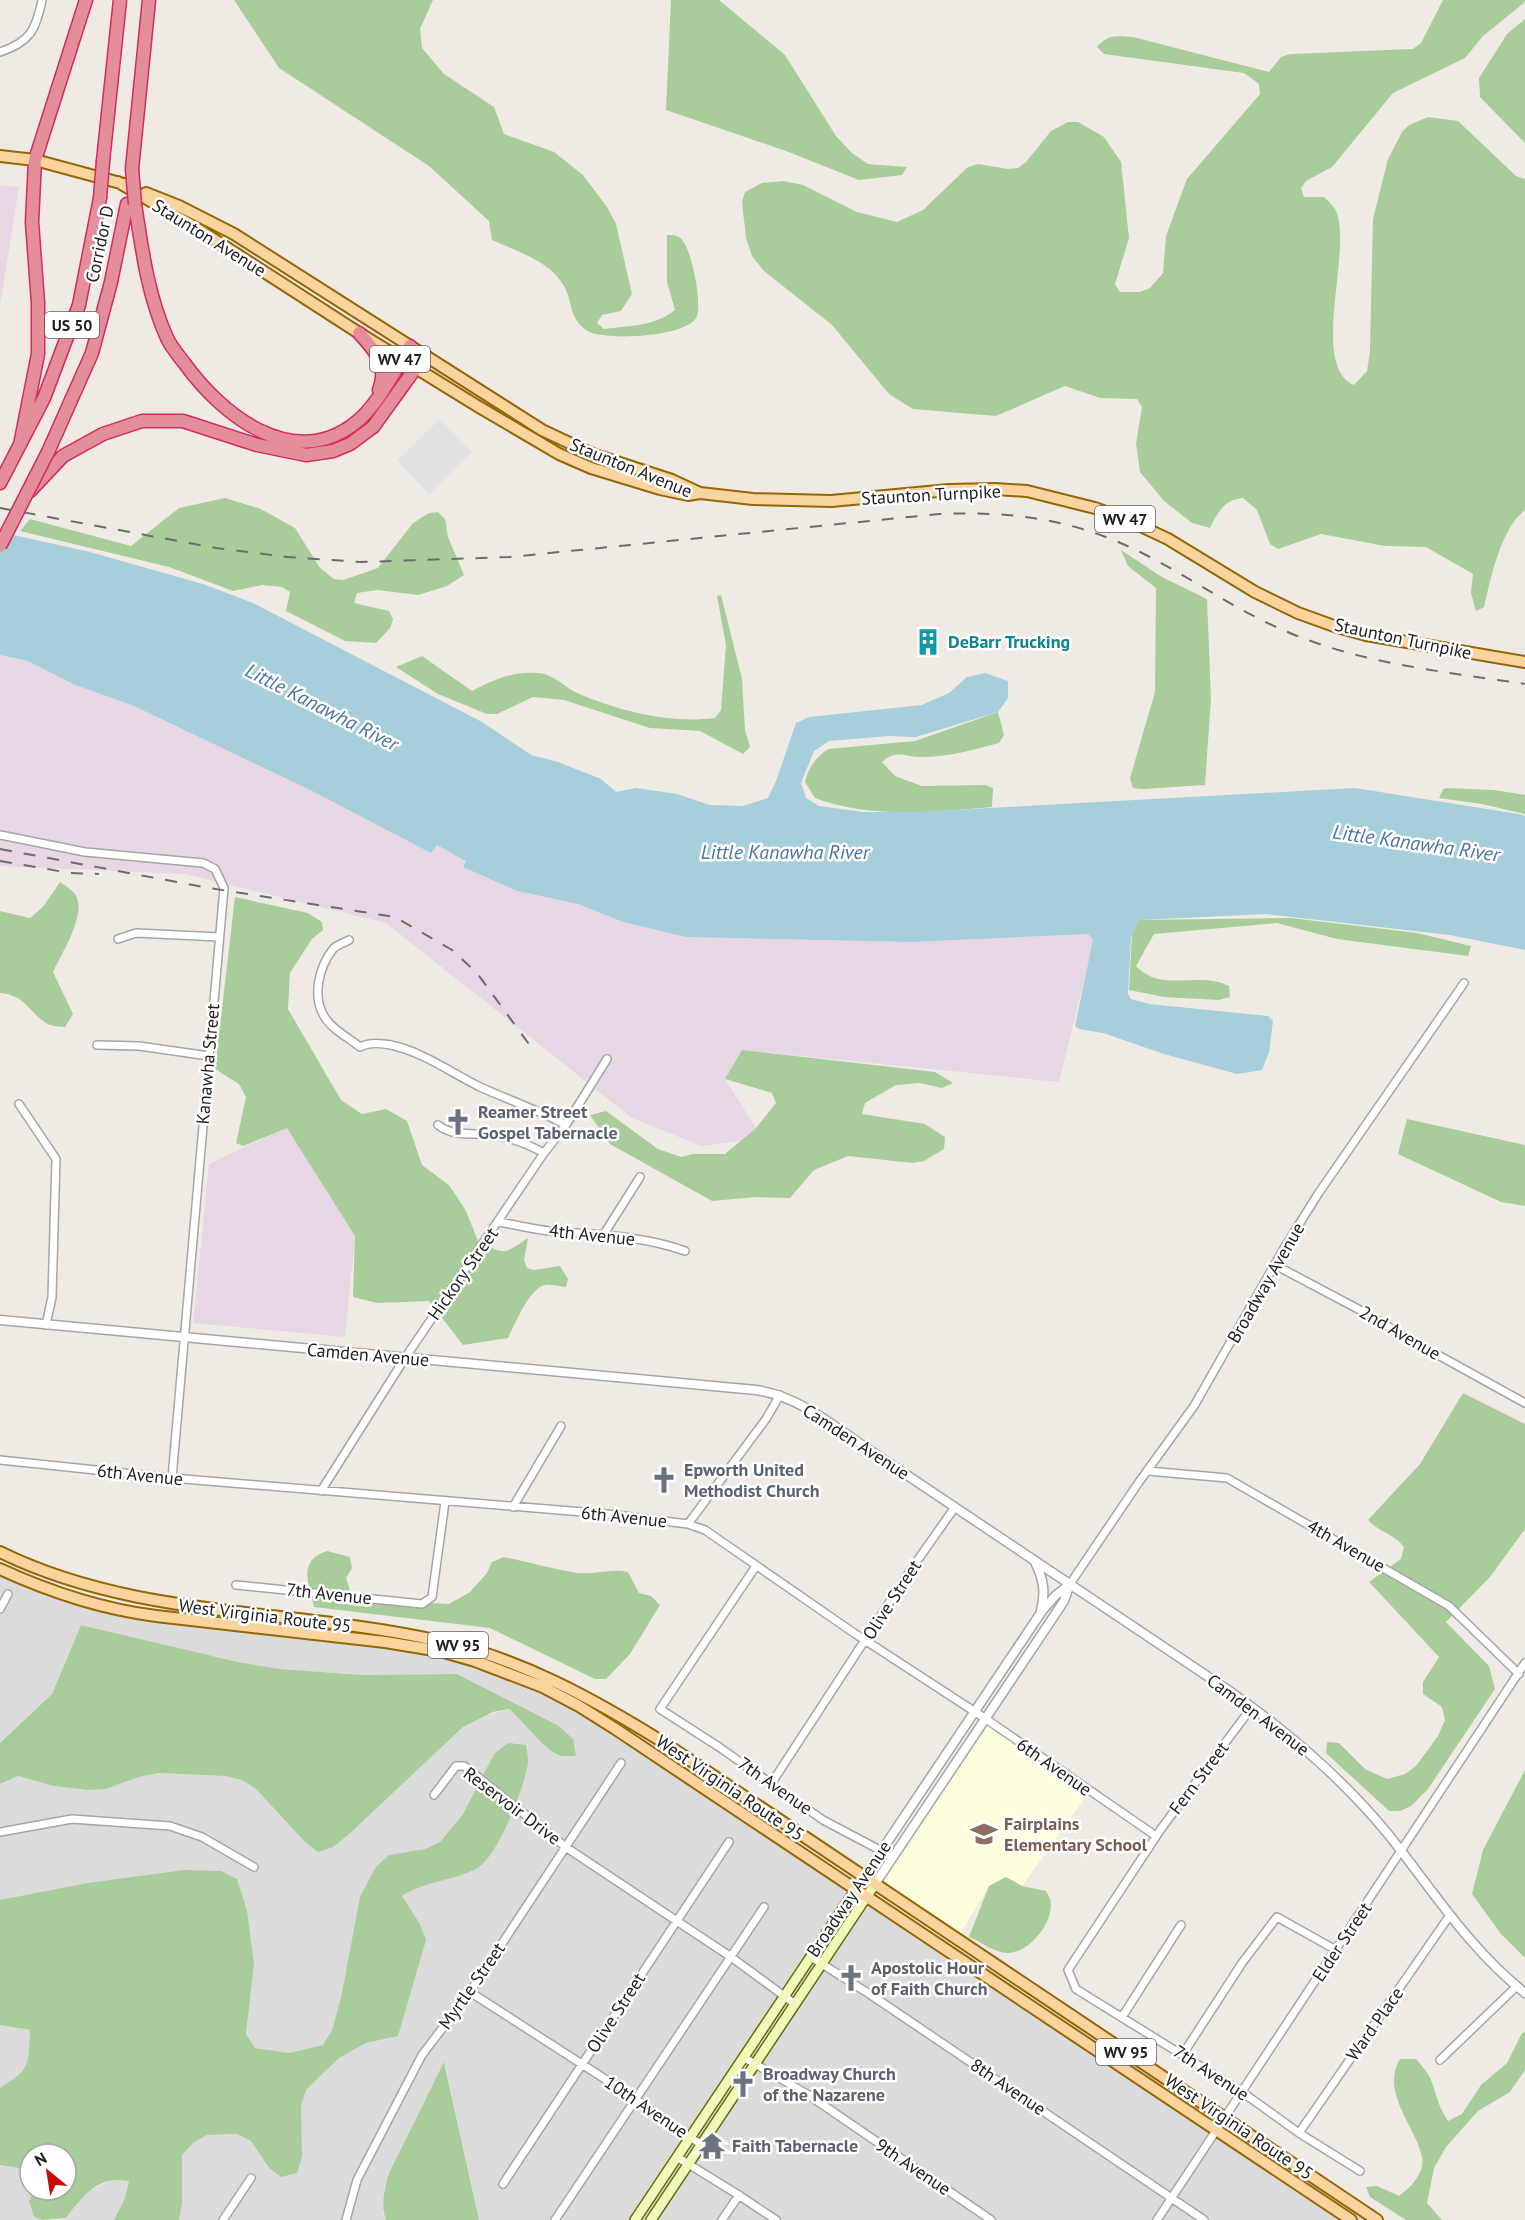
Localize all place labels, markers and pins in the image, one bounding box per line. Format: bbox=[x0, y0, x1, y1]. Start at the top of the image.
building icon: DeBarr Trucking bbox=[913, 627, 943, 657]
place label: DeBarr Trucking bbox=[948, 630, 1070, 653]
place label: Reamer Street Gospel Tabernacle bbox=[478, 1100, 618, 1144]
church icon: Reamer Street Gospel Tabernacle bbox=[443, 1107, 473, 1137]
place label: Epworth United Methodist Church bbox=[684, 1458, 820, 1502]
church icon: Epworth United Methodist Church bbox=[649, 1465, 679, 1495]
place label: Fairplains Elementary School bbox=[1004, 1812, 1148, 1856]
school or university icon: Fairplains Elementary School bbox=[969, 1819, 999, 1849]
place label: Apostolic Hour of Faith Church bbox=[871, 1956, 988, 2000]
church icon: Apostolic Hour of Faith Church bbox=[836, 1963, 866, 1993]
place label: Broadway Church of the Nazarene bbox=[763, 2062, 896, 2106]
church icon: Broadway Church of the Nazarene bbox=[728, 2069, 758, 2099]
temple icon: Faith Tabernacle bbox=[697, 2131, 727, 2161]
place label: Faith Tabernacle bbox=[732, 2134, 858, 2157]

